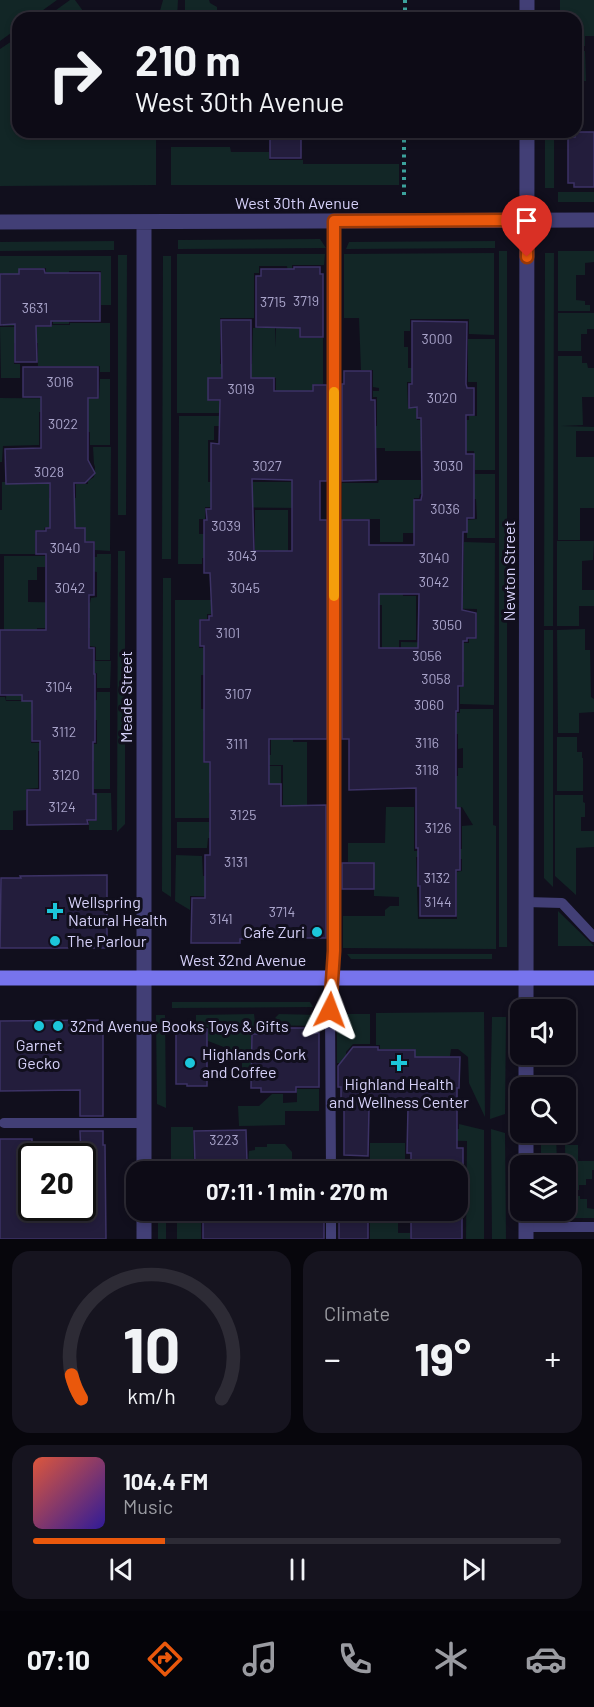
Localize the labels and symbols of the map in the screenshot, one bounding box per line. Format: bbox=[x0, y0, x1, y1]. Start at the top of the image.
street label: West 30th Avenue bbox=[235, 193, 359, 212]
pin bbox=[501, 195, 552, 257]
house number: 3719 bbox=[293, 292, 319, 309]
house number: 3715 bbox=[260, 293, 286, 310]
house number: 3631 bbox=[22, 299, 48, 316]
house number: 3000 bbox=[422, 330, 452, 347]
house number: 3016 bbox=[47, 373, 73, 390]
house number: 3019 bbox=[228, 380, 254, 397]
house number: 3020 bbox=[427, 389, 457, 406]
house number: 3022 bbox=[48, 415, 78, 432]
house number: 3027 bbox=[252, 457, 282, 474]
house number: 3030 bbox=[433, 457, 463, 474]
house number: 3028 bbox=[34, 463, 64, 480]
house number: 3036 bbox=[430, 500, 460, 517]
house number: 3039 bbox=[211, 517, 241, 534]
street label: Newton Street bbox=[499, 521, 518, 621]
house number: 3040 bbox=[50, 539, 80, 556]
house number: 3043 bbox=[227, 547, 257, 564]
house number: 3040 bbox=[419, 549, 449, 566]
house number: 3042 bbox=[419, 573, 449, 590]
house number: 3042 bbox=[55, 579, 85, 596]
house number: 3045 bbox=[230, 579, 260, 596]
house number: 3050 bbox=[432, 616, 462, 633]
house number: 3101 bbox=[216, 624, 240, 641]
house number: 3056 bbox=[412, 647, 442, 664]
street label: Meade Street bbox=[116, 651, 135, 743]
house number: 3058 bbox=[421, 670, 451, 687]
house number: 3104 bbox=[45, 678, 73, 695]
house number: 3107 bbox=[225, 685, 252, 702]
house number: 3060 bbox=[414, 696, 444, 713]
house number: 3112 bbox=[52, 723, 76, 740]
house number: 3116 bbox=[415, 734, 439, 751]
house number: 3111 bbox=[226, 735, 248, 752]
house number: 3118 bbox=[415, 761, 439, 778]
house number: 3120 bbox=[52, 766, 80, 783]
house number: 3124 bbox=[48, 798, 76, 815]
house number: 3125 bbox=[230, 806, 256, 823]
house number: 3126 bbox=[425, 819, 451, 836]
house number: 3131 bbox=[224, 853, 248, 870]
house number: 3132 bbox=[424, 869, 450, 886]
place label: Wellspring Natural Health bbox=[68, 892, 167, 929]
house number: 3144 bbox=[424, 893, 452, 910]
marker: Wellspring Natural Health bbox=[46, 902, 64, 920]
house number: 3714 bbox=[269, 903, 295, 920]
house number: 3141 bbox=[209, 910, 233, 927]
place label: Cafe Zuri bbox=[243, 922, 305, 941]
marker: Cafe Zuri bbox=[310, 925, 324, 939]
place label: The Parlour bbox=[67, 931, 147, 950]
marker: The Parlour bbox=[48, 934, 62, 948]
street label: West 32nd Avenue bbox=[180, 950, 306, 969]
position arrow bbox=[298, 978, 362, 1042]
place label: 32nd Avenue Books Toys & Gifts bbox=[70, 1016, 289, 1035]
marker: Garnet Gecko bbox=[32, 1019, 46, 1033]
marker: 32nd Avenue Books Toys & Gifts bbox=[51, 1019, 65, 1033]
place label: Garnet Gecko bbox=[16, 1035, 62, 1072]
place label: Highlands Cork and Coffee bbox=[202, 1044, 306, 1081]
marker: Highland Health and Wellness Center bbox=[390, 1054, 408, 1072]
marker: Highlands Cork and Coffee bbox=[183, 1056, 197, 1070]
place label: Highland Health and Wellness Center bbox=[329, 1074, 469, 1111]
house number: 3223 bbox=[209, 1131, 239, 1148]
speed limit sign: 20 bbox=[18, 1143, 96, 1221]

